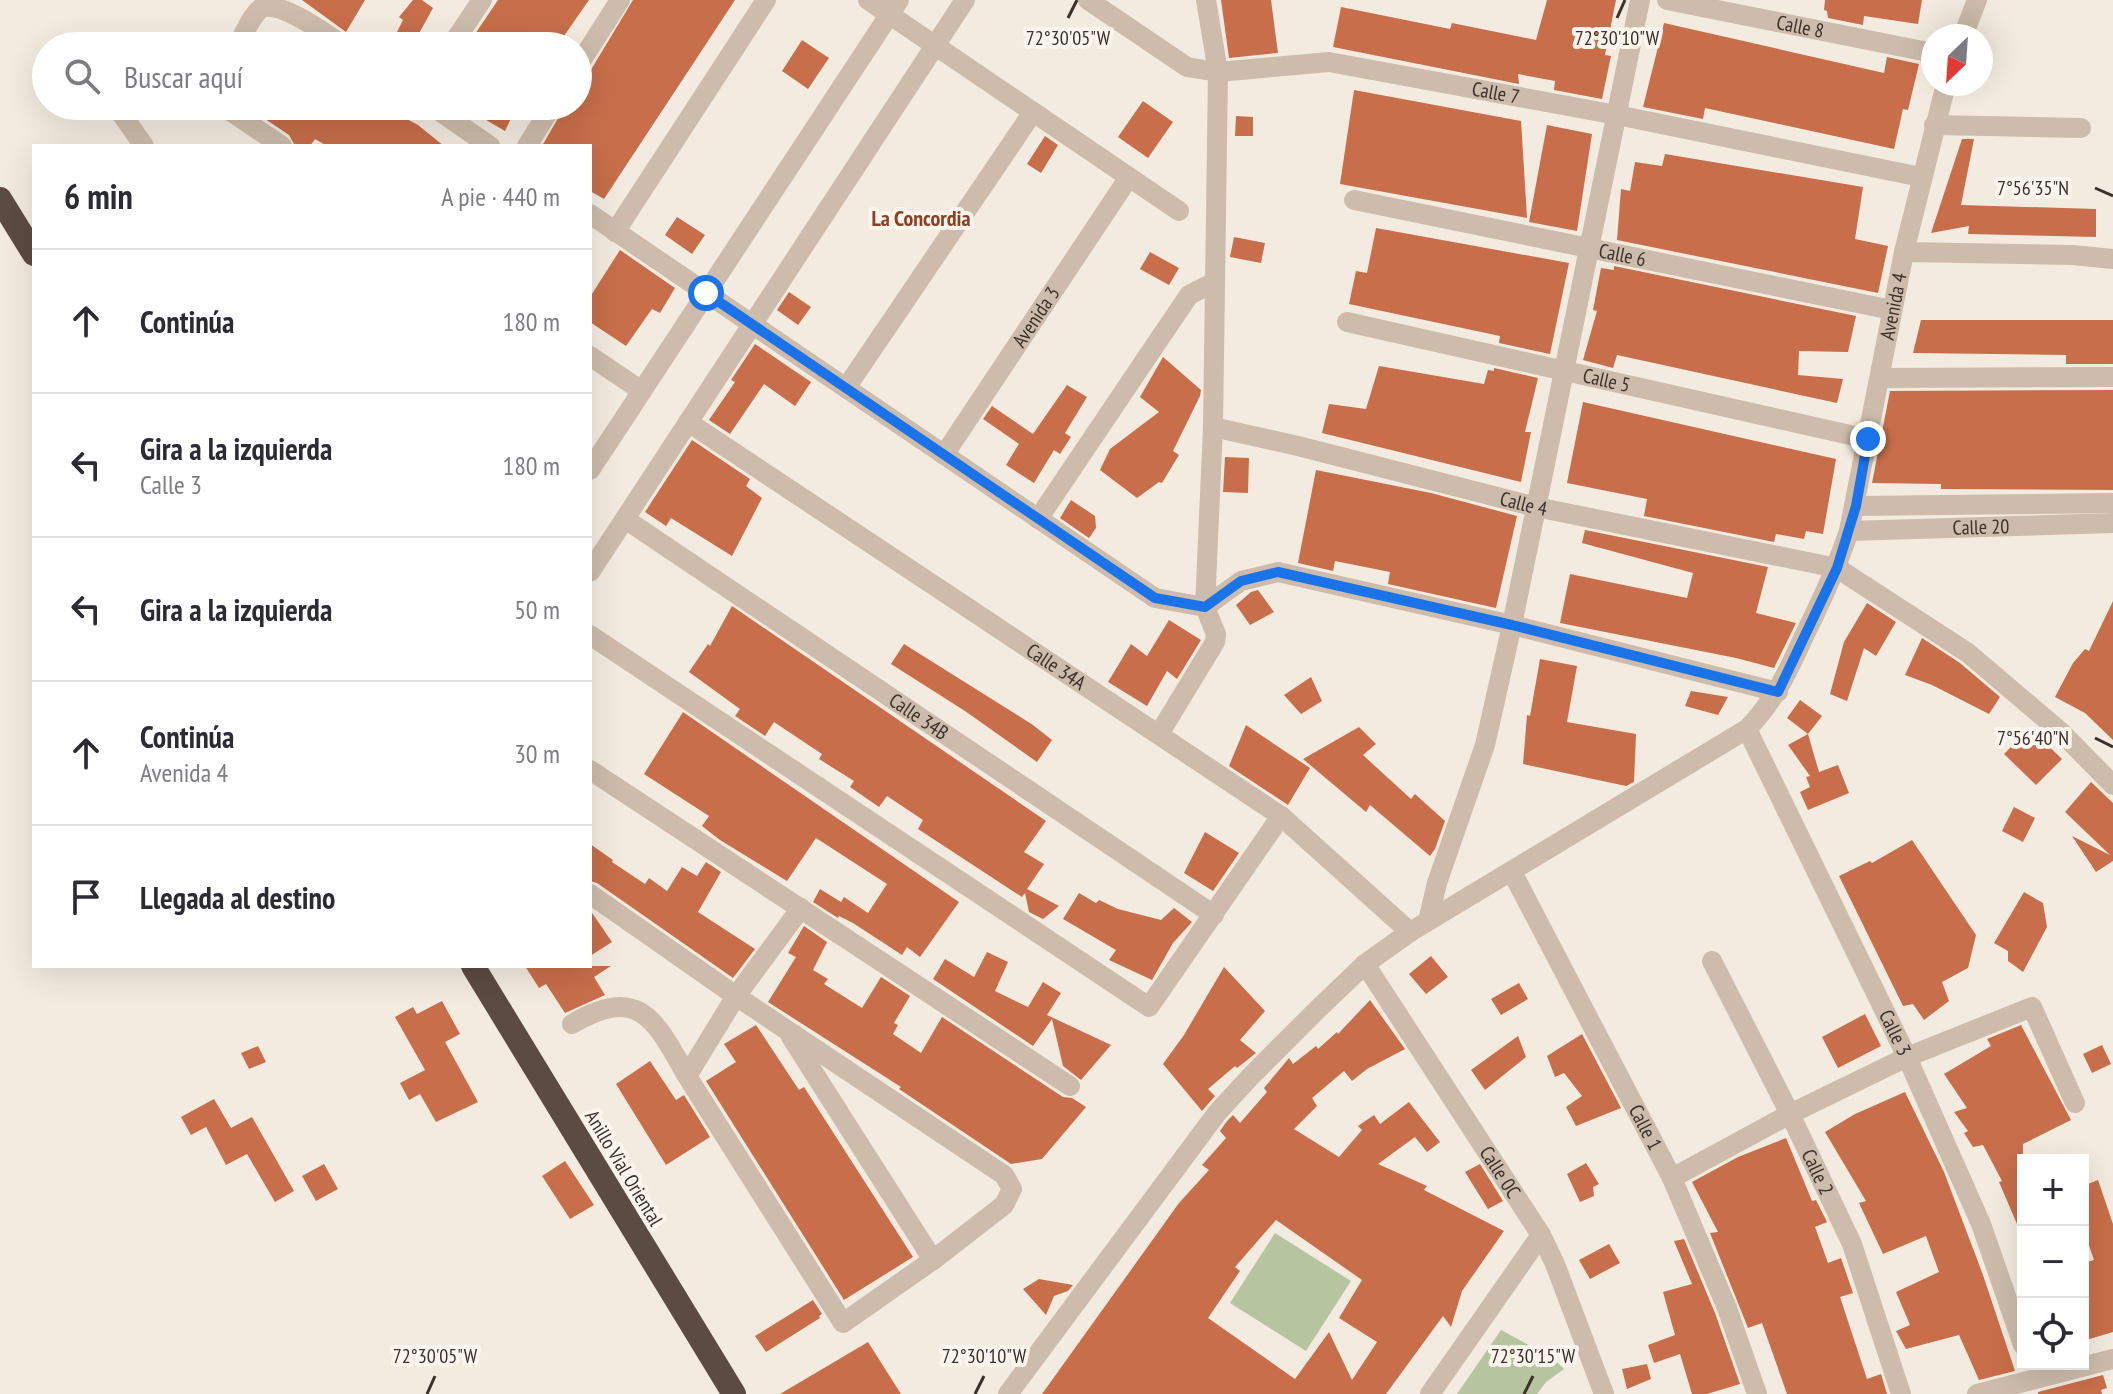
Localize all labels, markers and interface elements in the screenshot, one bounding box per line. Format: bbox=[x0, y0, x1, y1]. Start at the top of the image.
street label: Calle 8 bbox=[1774, 9, 1826, 44]
north arrow bbox=[1921, 24, 1993, 96]
text: 72°30'05"W bbox=[1026, 25, 1111, 51]
text: 72°30'10"W bbox=[1575, 25, 1660, 51]
search box bbox=[32, 32, 592, 120]
icon: search bbox=[60, 54, 104, 98]
text: Buscar aquí bbox=[124, 57, 243, 96]
street label: Calle 7 bbox=[1470, 76, 1522, 110]
text: 6 min bbox=[64, 174, 133, 218]
text: 7°56'35"N bbox=[1997, 175, 2069, 201]
text: A pie · 440 m bbox=[441, 180, 560, 213]
district label: La Concordia bbox=[871, 204, 971, 232]
street label: Calle 6 bbox=[1596, 237, 1648, 272]
street label: Avenida 4 bbox=[1874, 270, 1913, 342]
route start bbox=[688, 275, 724, 311]
street label: Avenida 3 bbox=[1006, 281, 1066, 352]
icon: ahead bbox=[64, 299, 108, 343]
text: Continúa bbox=[140, 302, 234, 341]
text: 180 m bbox=[502, 305, 560, 338]
street label: Calle 5 bbox=[1580, 362, 1633, 398]
route end bbox=[1850, 421, 1886, 457]
text: Gira a la izquierda bbox=[140, 429, 332, 468]
icon: left bbox=[64, 443, 108, 487]
text: 180 m bbox=[502, 449, 560, 482]
text: Calle 3 bbox=[140, 468, 202, 501]
street label: Calle 4 bbox=[1497, 485, 1549, 522]
street label: Calle 20 bbox=[1952, 513, 2010, 541]
icon: left bbox=[64, 587, 108, 631]
text: Gira a la izquierda bbox=[140, 590, 332, 629]
text: 50 m bbox=[514, 593, 560, 626]
street label: Calle 34A bbox=[1021, 637, 1091, 696]
street label: Calle 34B bbox=[884, 687, 953, 746]
text: Continúa bbox=[140, 717, 234, 756]
text: 7°56'40"N bbox=[1997, 725, 2069, 751]
icon: ahead bbox=[64, 731, 108, 775]
text: 30 m bbox=[514, 737, 560, 770]
text: Avenida 4 bbox=[140, 756, 228, 789]
icon: arrive bbox=[64, 875, 108, 919]
text: Llegada al destino bbox=[140, 878, 335, 917]
street label: Calle 3 bbox=[1873, 1006, 1917, 1060]
street label: Calle 1 bbox=[1623, 1100, 1668, 1154]
street label: Anillo Vial Oriental bbox=[579, 1105, 669, 1231]
street label: Calle 0C bbox=[1474, 1141, 1526, 1203]
street label: Calle 2 bbox=[1796, 1145, 1840, 1199]
map controls bbox=[2017, 1154, 2089, 1370]
button: + bbox=[2017, 1154, 2089, 1226]
button: − bbox=[2017, 1226, 2089, 1298]
button: locate bbox=[2017, 1298, 2089, 1370]
text: 72°30'05"W bbox=[393, 1343, 478, 1369]
text: 72°30'10"W bbox=[942, 1343, 1027, 1369]
text: 72°30'15"W bbox=[1491, 1343, 1576, 1369]

